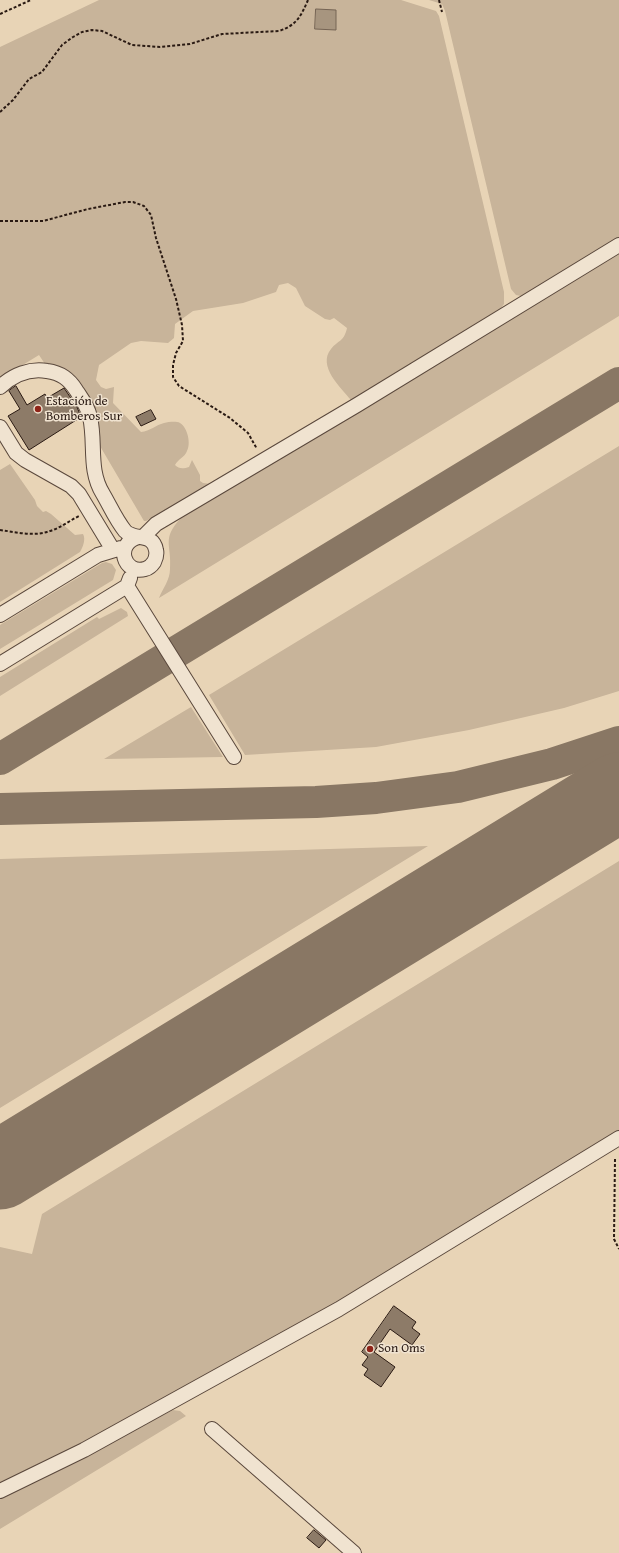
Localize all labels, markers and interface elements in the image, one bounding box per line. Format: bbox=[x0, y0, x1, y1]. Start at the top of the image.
place label: Estación de Bomberos Sur bbox=[46, 394, 122, 425]
marker: Estación de Bomberos Sur bbox=[33, 404, 43, 414]
place label: Son Oms bbox=[378, 1341, 425, 1357]
marker: Son Oms bbox=[365, 1344, 375, 1354]

